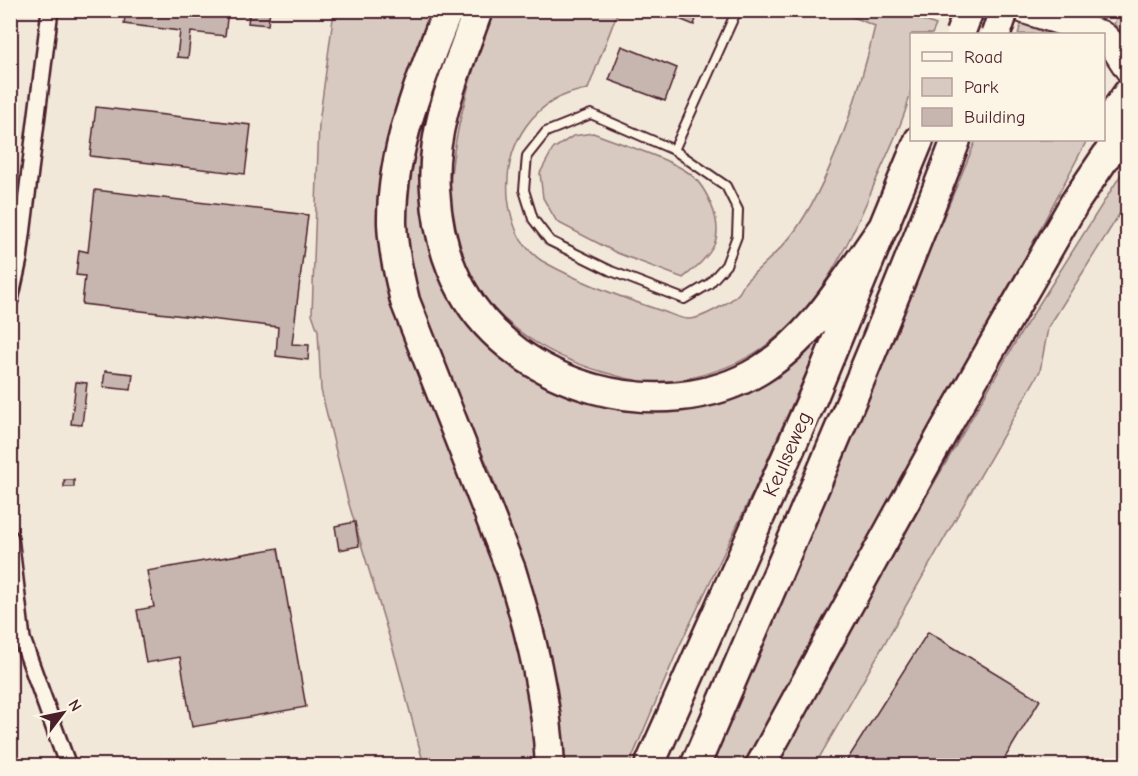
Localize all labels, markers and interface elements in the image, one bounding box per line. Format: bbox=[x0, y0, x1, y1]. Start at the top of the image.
legend bbox=[910, 33, 1105, 141]
text: Road bbox=[964, 47, 1003, 68]
text: Park bbox=[964, 77, 999, 98]
text: Building bbox=[964, 107, 1026, 128]
street label: Keulseweg bbox=[758, 408, 816, 500]
north arrow bbox=[33, 683, 93, 743]
text: N bbox=[64, 696, 85, 715]

